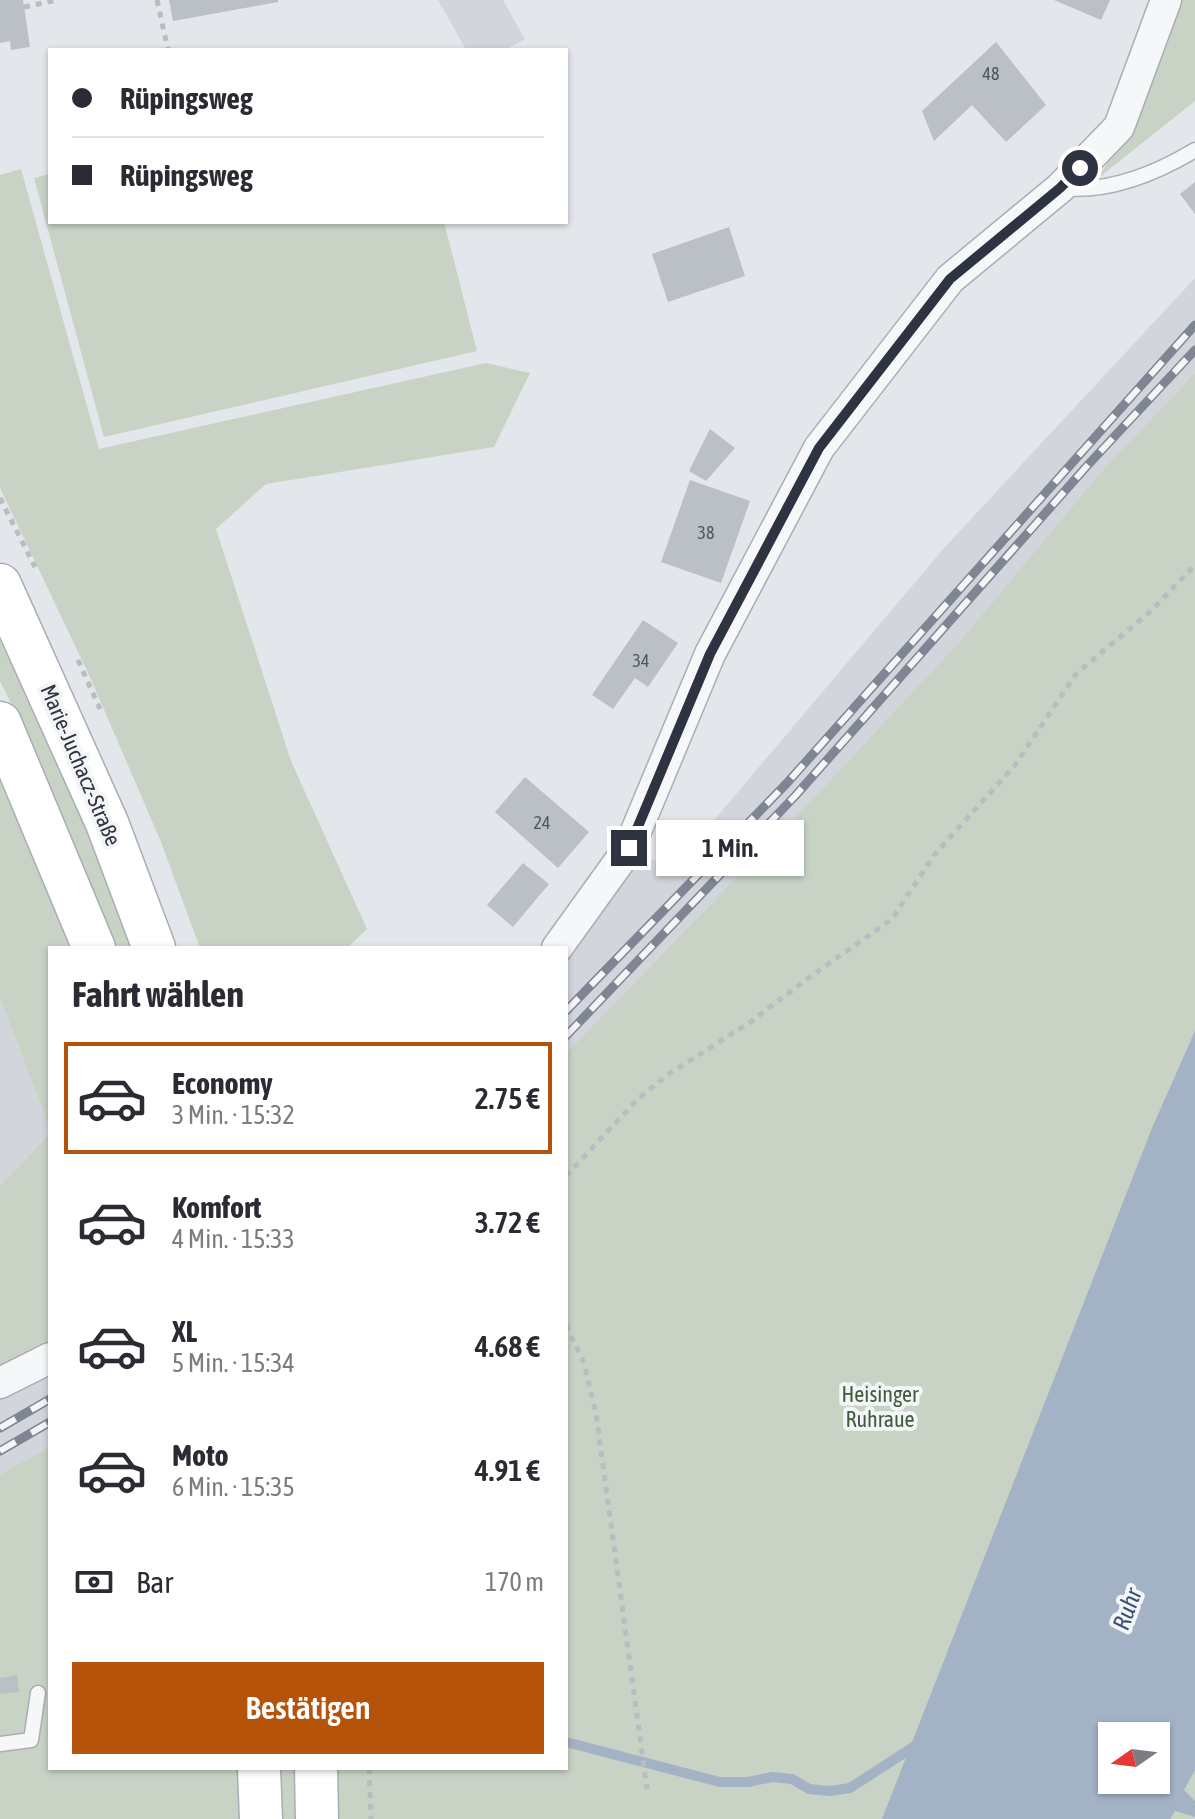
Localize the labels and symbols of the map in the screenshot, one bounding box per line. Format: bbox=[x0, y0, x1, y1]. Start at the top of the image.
house number: 48 bbox=[983, 63, 999, 84]
route start bbox=[1062, 150, 1098, 186]
house number: 38 bbox=[698, 522, 714, 543]
house number: 34 bbox=[633, 650, 649, 671]
street label: Marie-Juchacz-Straße bbox=[35, 681, 127, 849]
house number: 24 bbox=[534, 812, 550, 833]
callout: 1 Min. bbox=[657, 820, 805, 876]
route end bbox=[611, 830, 647, 866]
park label: Heisinger Ruhraue bbox=[842, 1381, 919, 1432]
water label: Ruhr bbox=[1107, 1584, 1147, 1633]
north arrow bbox=[1098, 1722, 1170, 1794]

